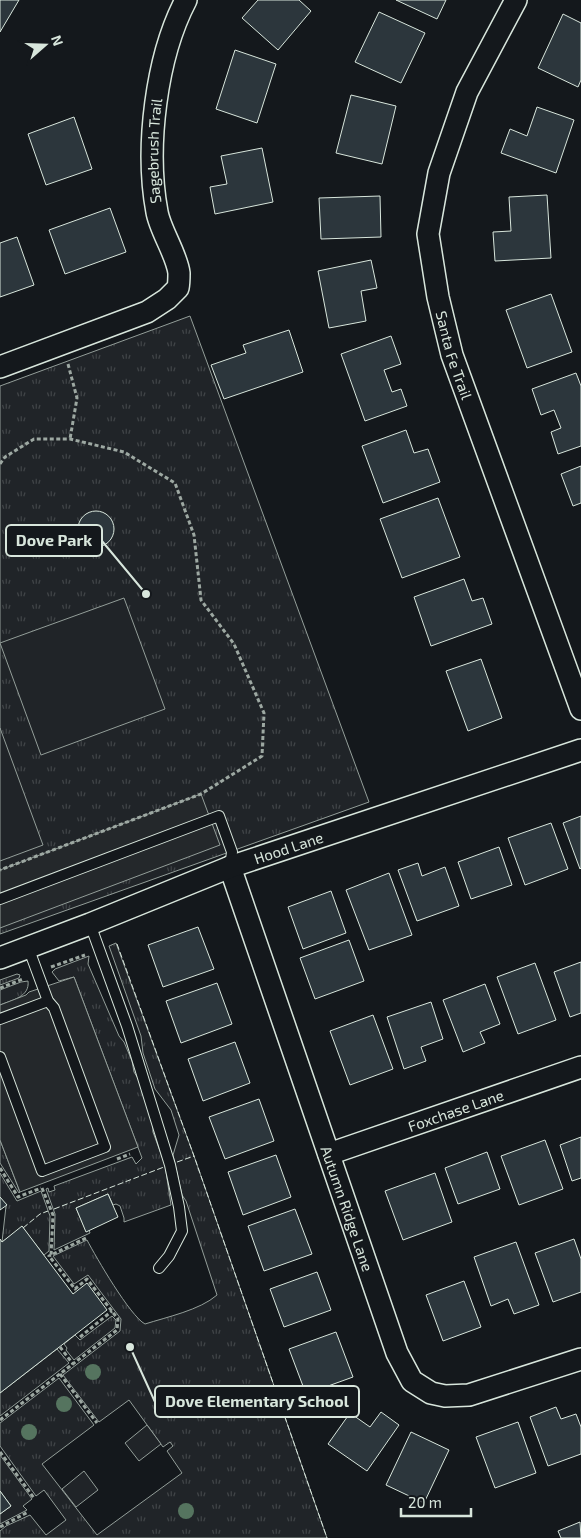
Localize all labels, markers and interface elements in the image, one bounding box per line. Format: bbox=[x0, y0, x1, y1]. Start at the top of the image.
north arrow bbox=[20, 20, 70, 70]
text: N bbox=[48, 33, 67, 48]
street label: Sagebrush Trail bbox=[143, 96, 165, 205]
street label: Santa Fe Trail bbox=[433, 309, 477, 402]
callout: Dove Park bbox=[6, 525, 102, 556]
text: Dove Park bbox=[16, 530, 92, 549]
street label: Hood Lane bbox=[252, 828, 325, 867]
street label: Foxchase Lane bbox=[405, 1085, 506, 1135]
street label: Autumn Ridge Lane bbox=[317, 1143, 377, 1274]
callout: Dove Elementary School bbox=[155, 1386, 359, 1417]
text: Dove Elementary School bbox=[165, 1391, 350, 1411]
scale bar bbox=[401, 1486, 471, 1518]
text: 20 m bbox=[408, 1493, 442, 1511]

